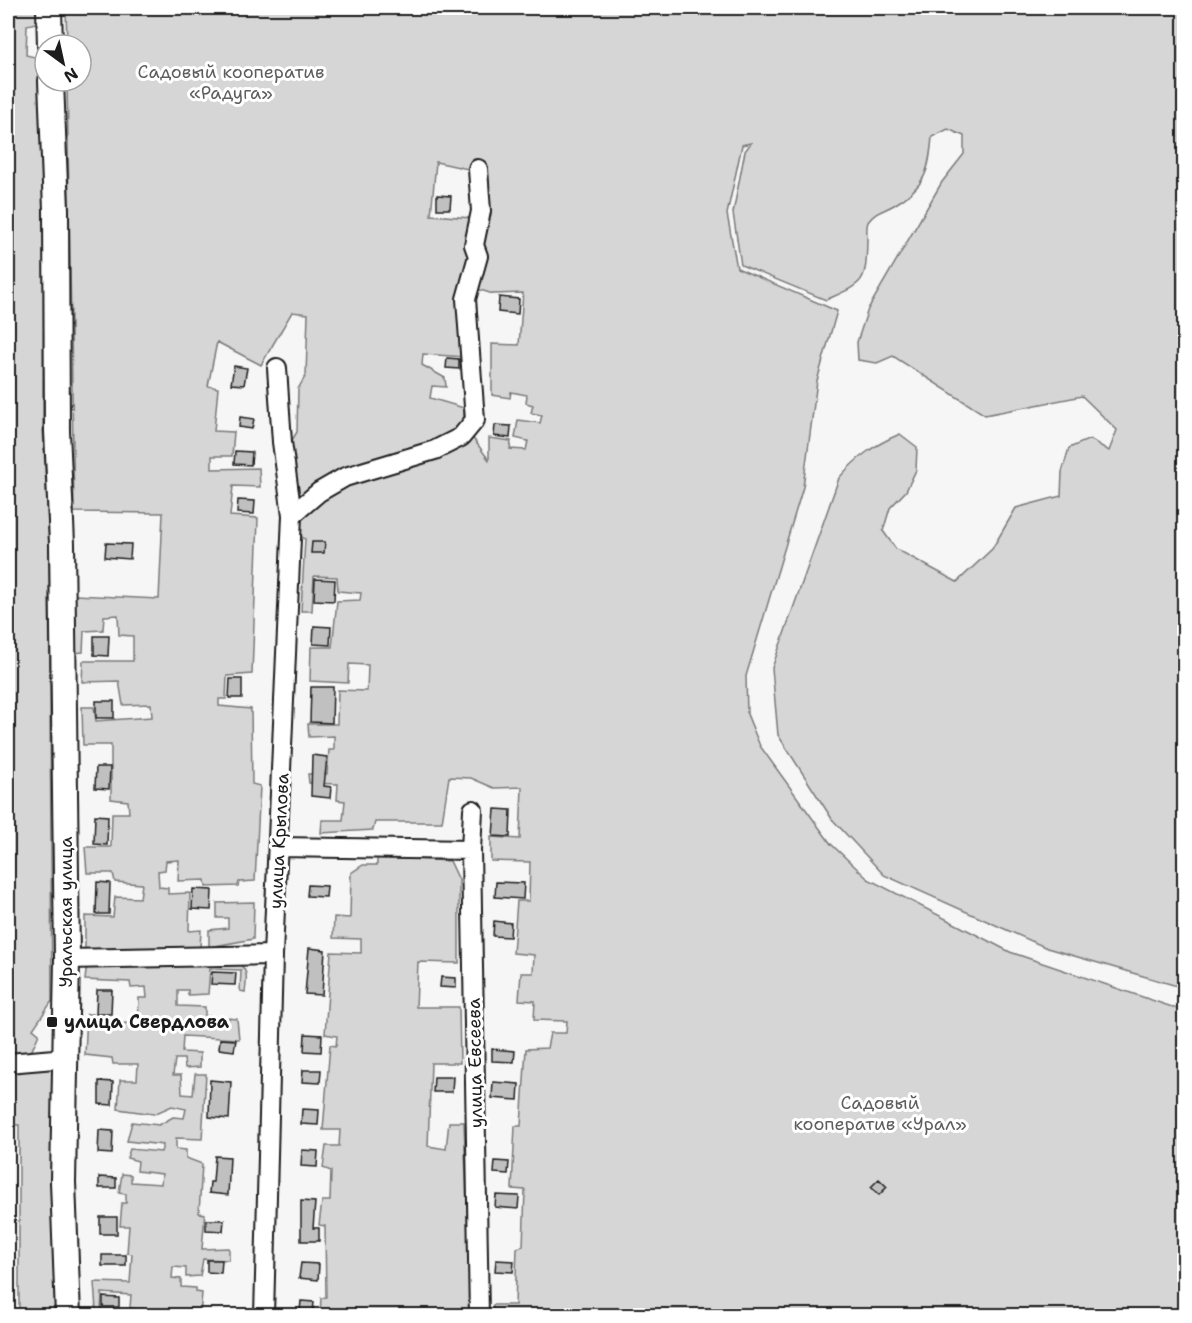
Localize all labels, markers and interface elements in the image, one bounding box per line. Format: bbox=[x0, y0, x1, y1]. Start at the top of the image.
north arrow bbox=[33, 33, 93, 93]
park label: Садовый кооператив «Радуга» bbox=[138, 60, 324, 105]
text: N bbox=[60, 63, 82, 87]
street label: улица Крылова bbox=[263, 772, 295, 910]
street label: Уральская улица bbox=[54, 836, 78, 988]
street label: улица Евсеева bbox=[462, 998, 488, 1128]
place label: улица Свердлова bbox=[64, 1010, 230, 1034]
marker: улица Свердлова bbox=[45, 1015, 59, 1029]
park label: Садовый кооператив «Урал» bbox=[793, 1091, 967, 1136]

